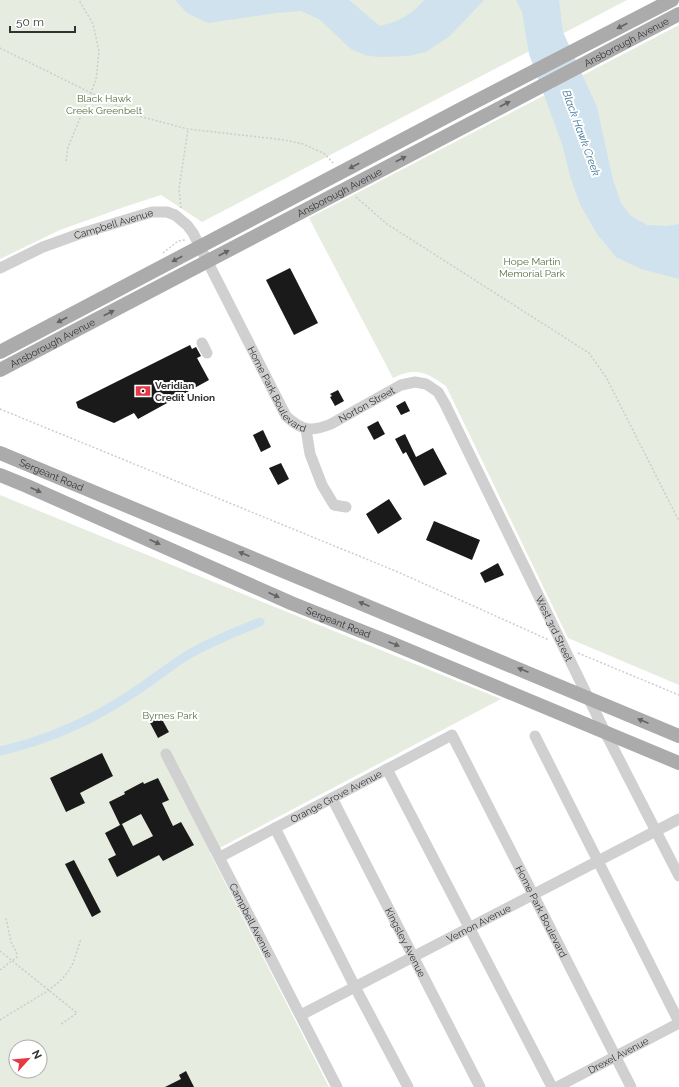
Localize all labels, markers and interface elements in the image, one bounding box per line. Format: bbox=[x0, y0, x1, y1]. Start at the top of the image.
scale bar bbox=[10, 8, 75, 34]
text: 50 m bbox=[16, 15, 44, 29]
street label: Ansborough Avenue bbox=[582, 15, 671, 68]
one-way arrow bbox=[616, 23, 628, 29]
water label: Black Hawk Creek bbox=[559, 88, 603, 178]
park label: Black Hawk Creek Greenbelt bbox=[66, 93, 143, 116]
one-way arrow bbox=[499, 101, 510, 108]
one-way arrow bbox=[395, 156, 407, 162]
one-way arrow bbox=[348, 162, 360, 169]
street label: Ansborough Avenue bbox=[295, 165, 384, 219]
street label: Campbell Avenue bbox=[72, 206, 154, 241]
one-way arrow bbox=[219, 250, 230, 256]
one-way arrow bbox=[171, 256, 183, 262]
park label: Hope Martin Memorial Park bbox=[499, 256, 566, 279]
one-way arrow bbox=[103, 310, 115, 316]
street label: Ansborough Avenue bbox=[8, 316, 97, 369]
one-way arrow bbox=[56, 316, 68, 323]
street label: Home Park Boulevard bbox=[246, 344, 308, 434]
place label: Veridian Credit Union bbox=[155, 380, 215, 403]
bank icon: Veridian Credit Union bbox=[134, 382, 152, 400]
street label: Norton Street bbox=[337, 384, 397, 424]
street label: Sergeant Road bbox=[18, 456, 85, 493]
one-way arrow bbox=[31, 487, 43, 493]
one-way arrow bbox=[149, 539, 161, 546]
one-way arrow bbox=[238, 551, 250, 557]
one-way arrow bbox=[268, 592, 279, 598]
street label: West 3rd Street bbox=[534, 594, 575, 664]
one-way arrow bbox=[359, 601, 370, 607]
street label: Sergeant Road bbox=[305, 604, 372, 640]
one-way arrow bbox=[389, 641, 400, 647]
one-way arrow bbox=[517, 667, 529, 673]
park label: Byrnes Park bbox=[142, 710, 198, 721]
one-way arrow bbox=[637, 717, 649, 724]
street label: Orange Grove Avenue bbox=[288, 767, 384, 825]
street label: Home Park Boulevard bbox=[514, 864, 570, 959]
street label: Campbell Avenue bbox=[228, 881, 275, 960]
street label: Vernon Avenue bbox=[445, 902, 513, 944]
street label: Kingsley Avenue bbox=[384, 906, 428, 979]
street label: Drexel Avenue bbox=[586, 1035, 650, 1075]
north arrow bbox=[8, 1039, 48, 1079]
text: N bbox=[29, 1048, 44, 1061]

